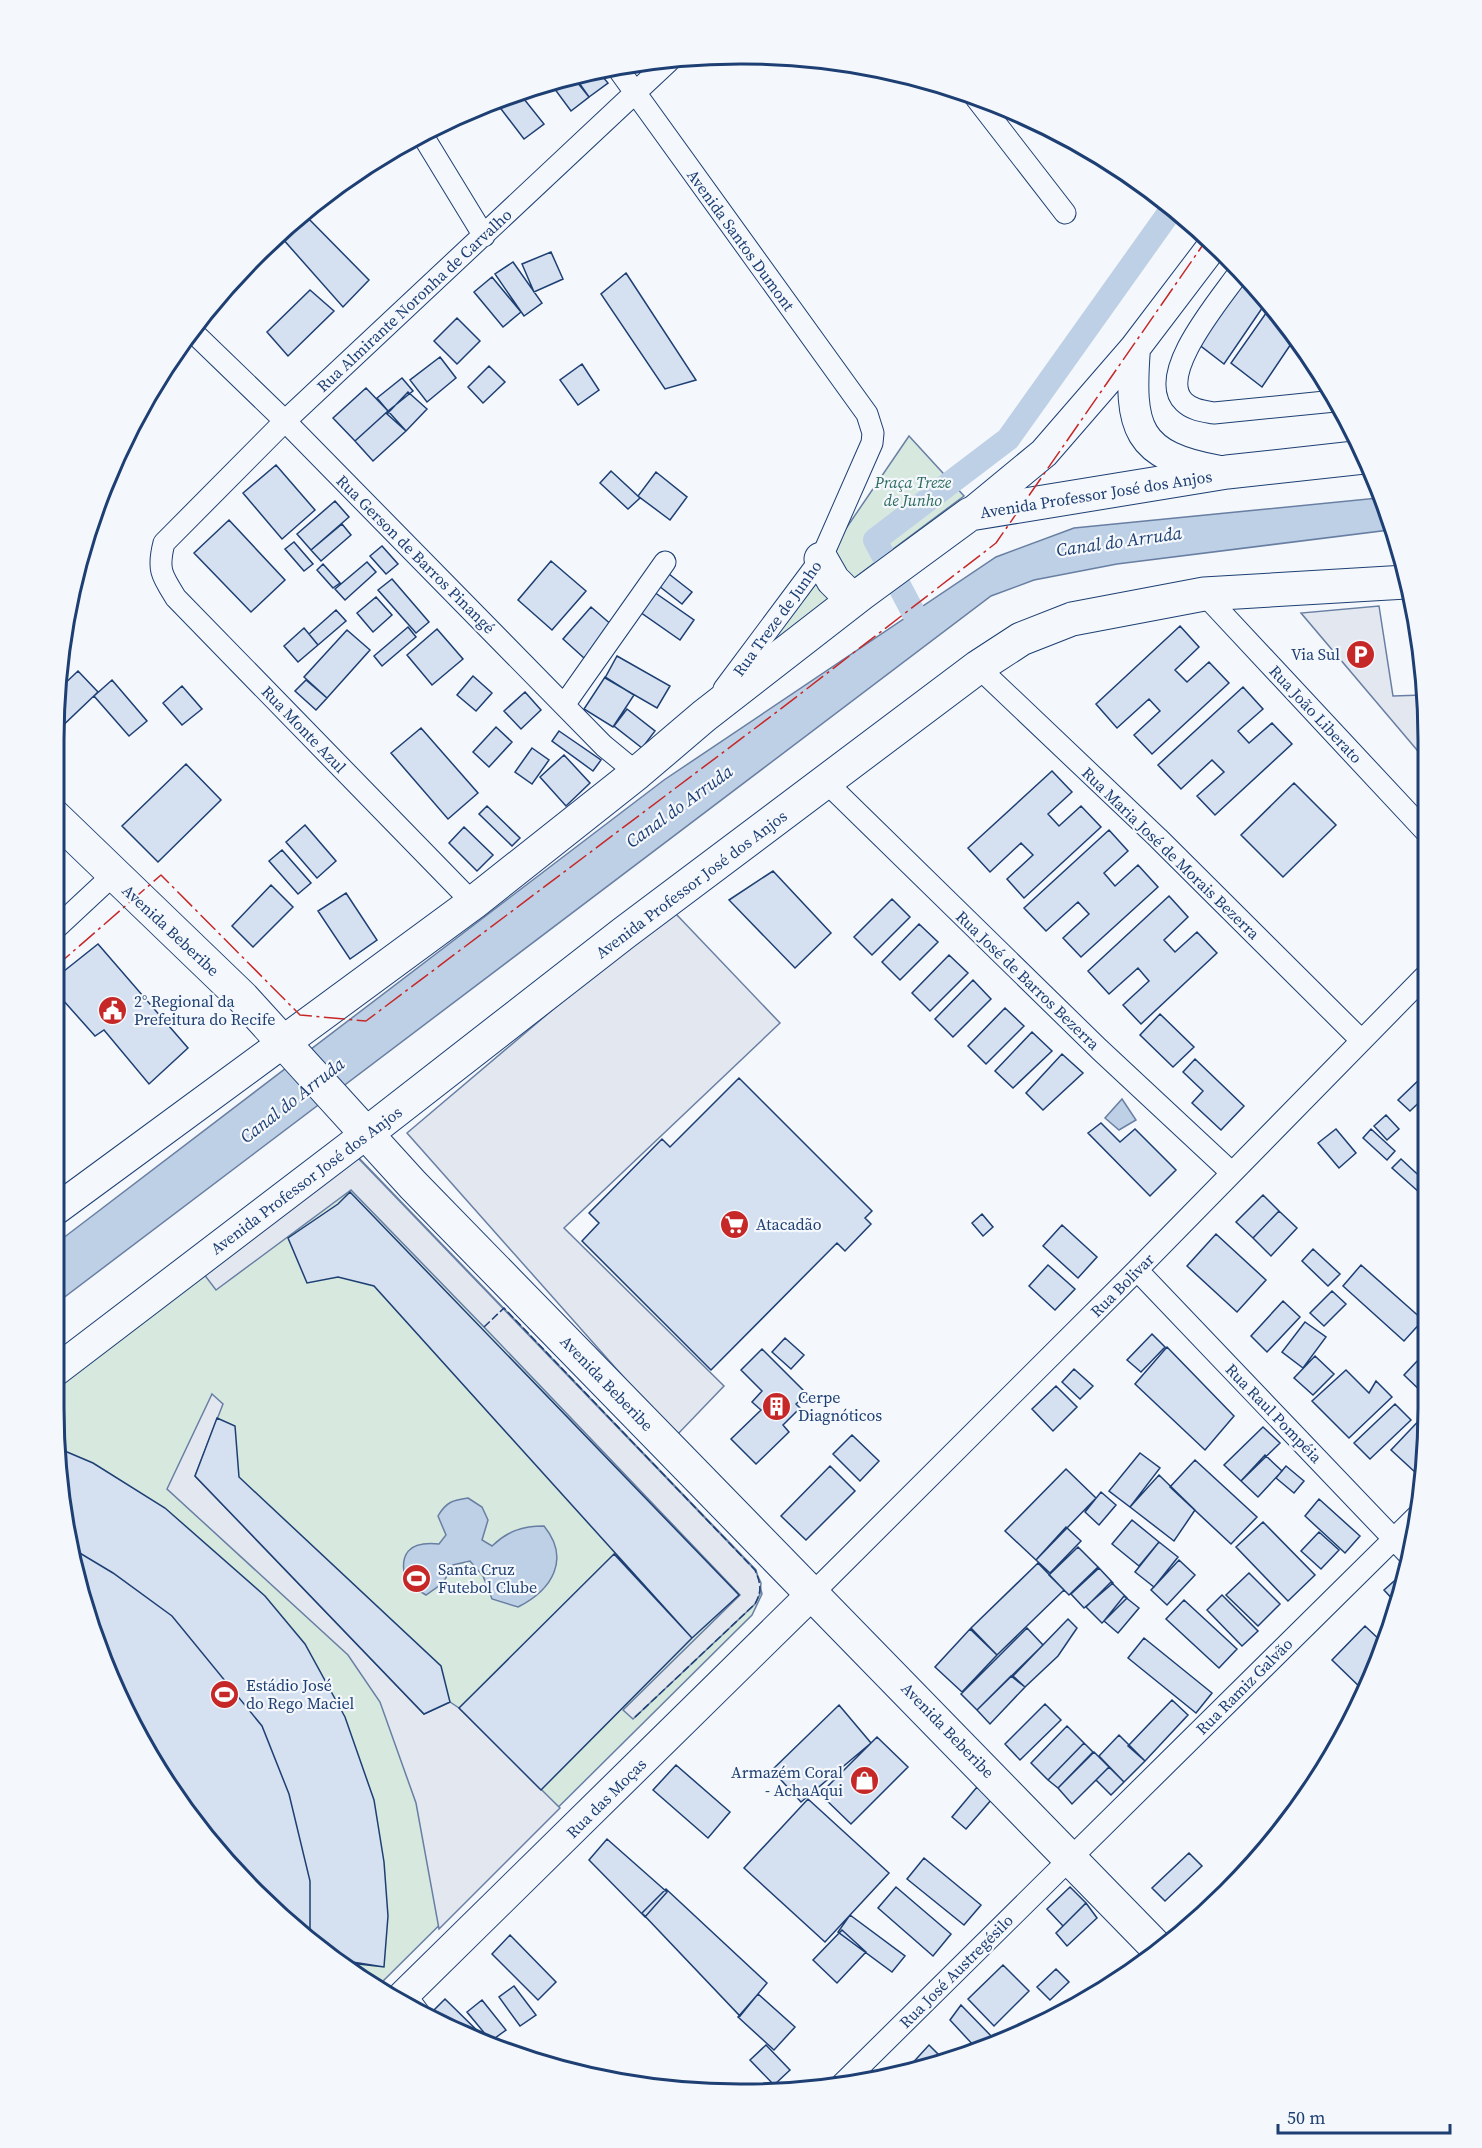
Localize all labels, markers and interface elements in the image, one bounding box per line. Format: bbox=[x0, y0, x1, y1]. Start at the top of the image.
street label: Avenida Santos Dumont bbox=[682, 165, 800, 316]
street label: Rua Almirante Noronha de Carvalho bbox=[312, 203, 517, 397]
street label: Avenida Professor José dos Anjos bbox=[978, 465, 1214, 523]
street label: Rua Gerson de Barros Pinangé bbox=[332, 470, 500, 638]
park label: Praça Treze de Junho bbox=[874, 471, 952, 511]
water label: Canal do Arruda bbox=[1055, 520, 1184, 562]
street label: Rua Treze de Junho bbox=[727, 555, 827, 680]
parking icon: Via Sul bbox=[1345, 638, 1377, 670]
place label: Via Sul bbox=[1291, 643, 1340, 665]
street label: Rua João Liberato bbox=[1265, 660, 1367, 768]
street label: Rua Monte Azul bbox=[257, 681, 351, 777]
water label: Canal do Arruda bbox=[620, 758, 738, 853]
street label: Rua Maria José de Morais Bezerra bbox=[1077, 762, 1265, 945]
street label: Avenida Professor José dos Anjos bbox=[591, 805, 791, 963]
street label: Avenida Beberibe bbox=[118, 879, 224, 981]
street label: Rua José de Barros Bezerra bbox=[951, 905, 1105, 1055]
place label: 2° Regional da Prefeitura do Recife bbox=[134, 990, 275, 1030]
public building icon: 2° Regional da Prefeitura do Recife bbox=[97, 994, 129, 1026]
water label: Canal do Arruda bbox=[234, 1051, 350, 1149]
street label: Avenida Professor José dos Anjos bbox=[206, 1101, 406, 1259]
supermarket icon: Atacadão bbox=[719, 1208, 751, 1240]
place label: Atacadão bbox=[756, 1213, 822, 1235]
street label: Rua Bolivar bbox=[1085, 1248, 1159, 1322]
street label: Avenida Beberibe bbox=[556, 1330, 658, 1436]
street label: Rua Raul Pompéia bbox=[1221, 1358, 1328, 1468]
place label: Cerpe Diagnóticos bbox=[798, 1386, 882, 1426]
building icon: Cerpe Diagnóticos bbox=[761, 1390, 793, 1422]
place label: Santa Cruz Futebol Clube bbox=[438, 1558, 537, 1598]
sports icon: Santa Cruz Futebol Clube bbox=[401, 1562, 433, 1594]
street label: Rua Ramiz Galvão bbox=[1191, 1633, 1297, 1739]
place label: Estádio José do Rego Maciel bbox=[246, 1674, 354, 1714]
street label: Avenida Beberibe bbox=[897, 1677, 999, 1783]
sports icon: Estádio José do Rego Maciel bbox=[209, 1678, 241, 1710]
street label: Rua das Moças bbox=[561, 1753, 651, 1843]
place label: Armazém Coral - AchaAqui bbox=[731, 1761, 843, 1801]
shop icon: Armazém Coral - AchaAqui bbox=[848, 1765, 880, 1797]
street label: Rua José Austregésilo bbox=[894, 1909, 1018, 2033]
scale bar bbox=[1278, 2097, 1450, 2135]
text: 50 m bbox=[1287, 2105, 1325, 2130]

